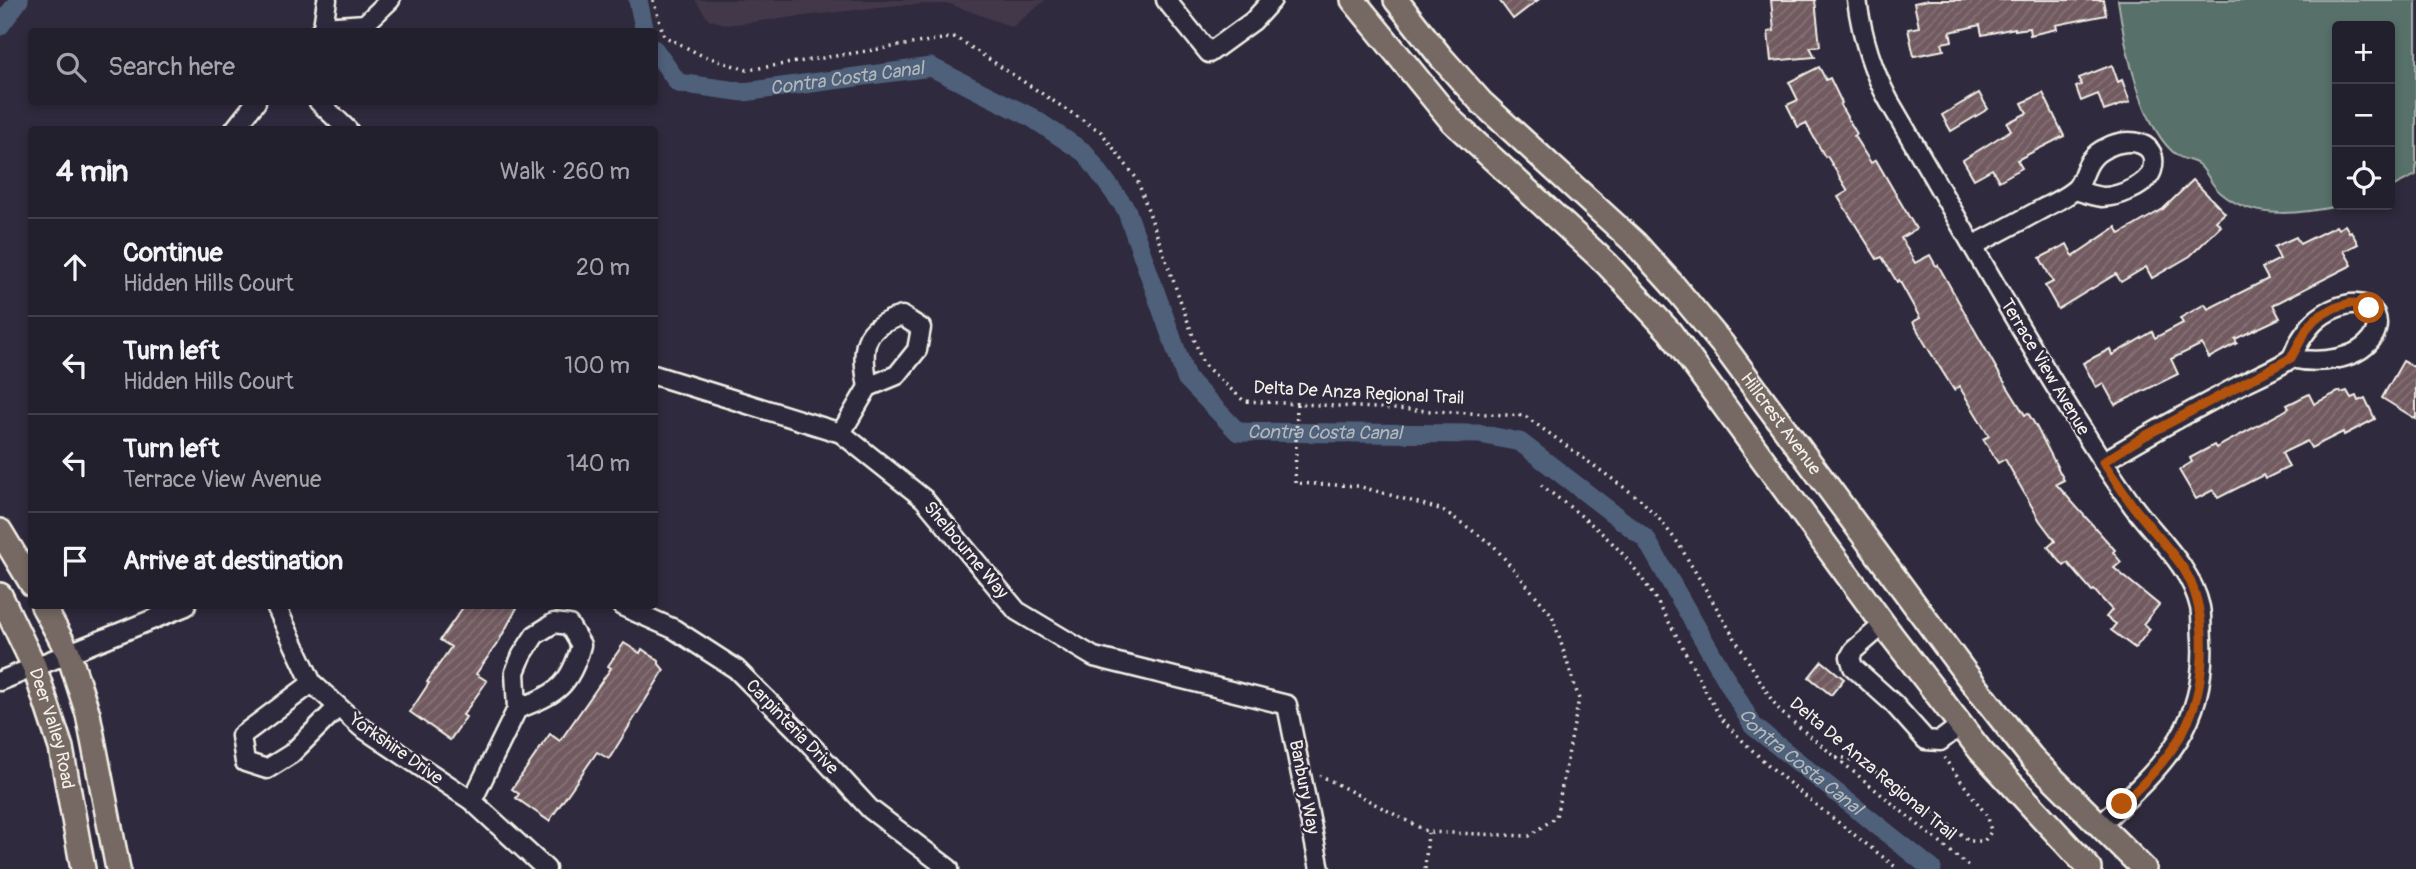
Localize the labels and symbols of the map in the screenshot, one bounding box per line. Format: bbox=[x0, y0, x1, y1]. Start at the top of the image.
water label: Contra Costa Canal bbox=[768, 56, 928, 100]
route start bbox=[2353, 292, 2384, 323]
street label: Terrace View Avenue bbox=[1995, 295, 2095, 440]
street label: Hillcrest Avenue bbox=[1736, 368, 1827, 479]
street label: Delta De Anza Regional Trail bbox=[1253, 376, 1465, 410]
water label: Contra Costa Canal bbox=[1247, 420, 1405, 445]
street label: Shelbourne Way bbox=[918, 496, 1014, 604]
street label: Deer Valley Road bbox=[24, 665, 80, 791]
street label: Carpinteria Drive bbox=[741, 674, 843, 780]
street label: Delta De Anza Regional Trail bbox=[1785, 692, 1961, 846]
water label: Contra Costa Canal bbox=[1734, 704, 1869, 822]
street label: Yorkshire Drive bbox=[344, 708, 448, 790]
street label: Banbury Way bbox=[1284, 738, 1324, 836]
route end bbox=[2106, 788, 2137, 819]

